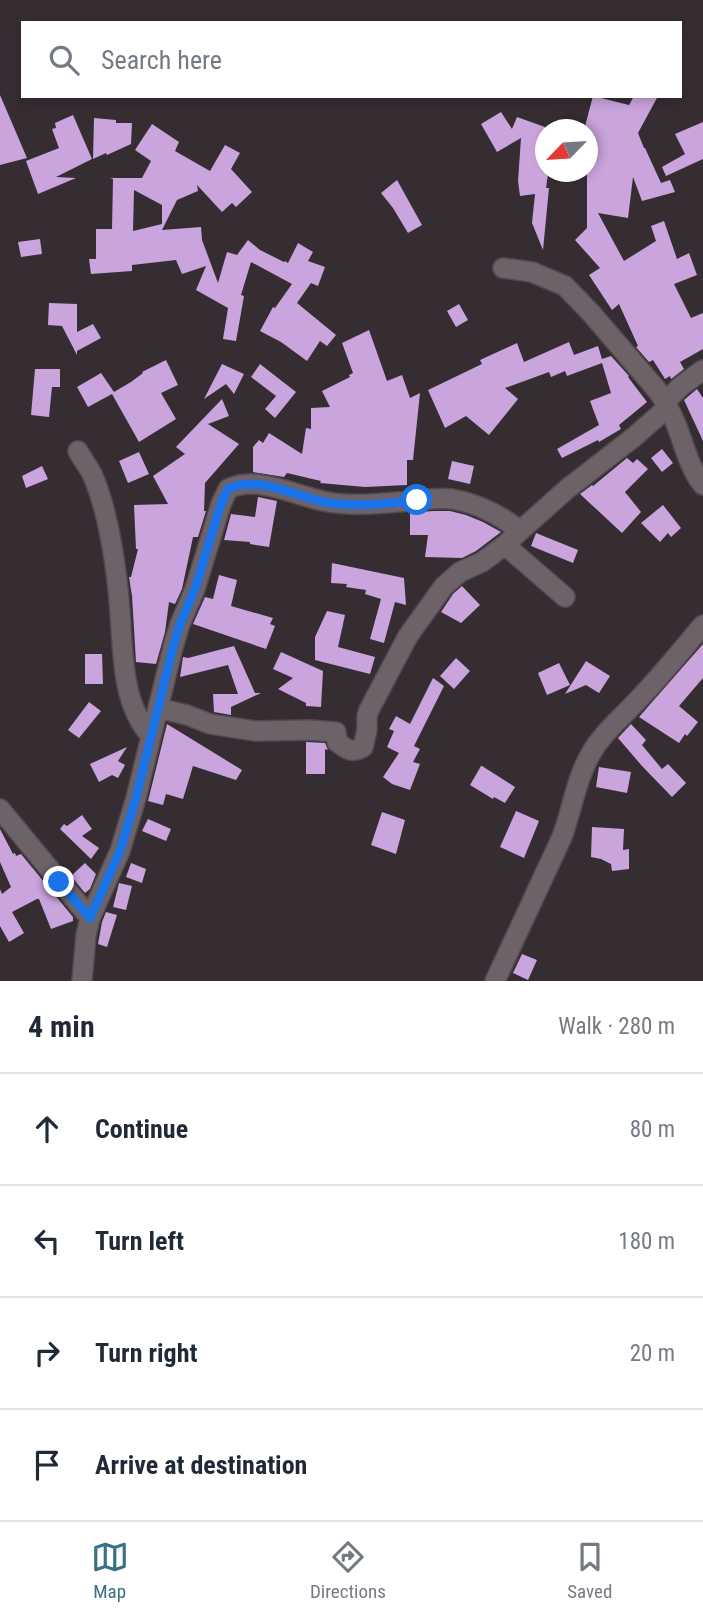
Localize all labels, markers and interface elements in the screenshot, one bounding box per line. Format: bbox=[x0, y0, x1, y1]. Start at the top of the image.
search box bbox=[21, 21, 682, 98]
icon: search bbox=[45, 41, 83, 79]
text: Search here bbox=[101, 45, 222, 75]
north arrow bbox=[535, 119, 598, 182]
route start bbox=[401, 484, 432, 515]
route end bbox=[43, 866, 74, 897]
text: 4 min bbox=[28, 1009, 95, 1044]
text: Walk · 280 m bbox=[558, 1013, 675, 1040]
icon: ahead bbox=[28, 1110, 66, 1148]
text: Continue bbox=[95, 1114, 188, 1144]
text: 80 m bbox=[630, 1116, 675, 1143]
icon: left bbox=[28, 1222, 66, 1260]
text: Turn left bbox=[95, 1226, 184, 1256]
text: 180 m bbox=[618, 1228, 675, 1255]
icon: right bbox=[28, 1334, 66, 1372]
text: Turn right bbox=[95, 1338, 197, 1368]
text: 20 m bbox=[630, 1340, 675, 1367]
icon: arrive bbox=[28, 1446, 66, 1484]
text: Arrive at destination bbox=[95, 1450, 307, 1480]
tab: Map bbox=[91, 1538, 129, 1603]
tab: Directions bbox=[310, 1538, 386, 1603]
tab: Saved bbox=[567, 1538, 612, 1603]

